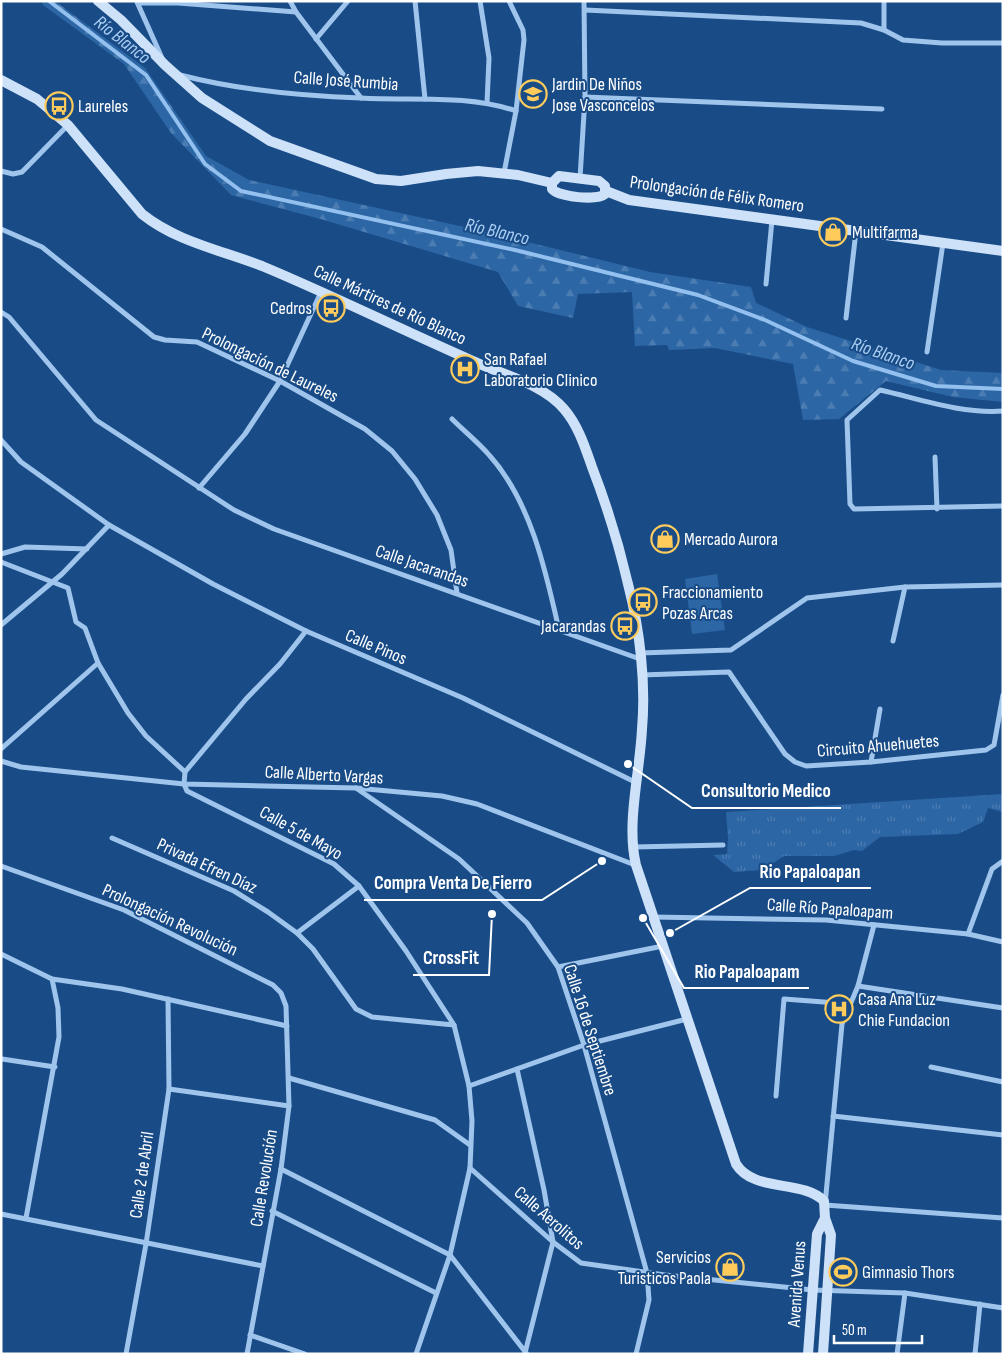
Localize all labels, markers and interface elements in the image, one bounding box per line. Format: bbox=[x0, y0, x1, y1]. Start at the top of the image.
water label: Río Blanco bbox=[89, 11, 155, 69]
street label: Calle José Rumbia bbox=[293, 67, 399, 95]
place label: Jardin De Niños Jose Vasconcelos bbox=[551, 74, 655, 116]
school or university icon: Jardin De Niños Jose Vasconcelos bbox=[518, 79, 548, 109]
bus stop icon: Laureles bbox=[44, 91, 74, 121]
place label: Laureles bbox=[78, 96, 128, 117]
street label: Prolongación de Félix Romero bbox=[629, 171, 805, 217]
water label: Río Blanco bbox=[463, 213, 532, 251]
shop icon: Multifarma bbox=[818, 217, 848, 247]
place label: Multifarma bbox=[852, 222, 918, 243]
street label: Calle Mártires de Río Blanco bbox=[311, 260, 469, 350]
bus stop icon: Cedros bbox=[316, 293, 346, 323]
place label: Cedros bbox=[270, 298, 312, 319]
street label: Prolongación de Laureles bbox=[199, 323, 341, 407]
water label: Río Blanco bbox=[848, 332, 918, 376]
place label: San Rafael Laboratorio Clinico bbox=[484, 349, 597, 391]
hospital icon: San Rafael Laboratorio Clinico bbox=[450, 354, 480, 384]
shop icon: Mercado Aurora bbox=[650, 524, 680, 554]
place label: Mercado Aurora bbox=[684, 529, 778, 550]
street label: Calle Jacarandas bbox=[373, 540, 471, 592]
place label: Fraccionamiento Pozas Arcas bbox=[662, 582, 763, 624]
bus stop icon: Fraccionamiento Pozas Arcas bbox=[628, 587, 658, 617]
bus stop icon: Jacarandas bbox=[610, 611, 640, 641]
place label: Jacarandas bbox=[540, 616, 606, 637]
street label: Calle Pinos bbox=[342, 625, 410, 669]
street label: Circuito Ahuehuetes bbox=[816, 730, 940, 762]
street label: Calle Alberto Vargas bbox=[264, 761, 384, 789]
callout: Consultorio Medico bbox=[692, 774, 841, 808]
text: Consultorio Medico bbox=[701, 780, 831, 803]
street label: Calle 5 de Mayo bbox=[256, 802, 346, 864]
street label: Privada Efren Díaz bbox=[154, 834, 261, 899]
callout: Rio Papaloapan bbox=[750, 854, 871, 888]
text: Rio Papaloapan bbox=[760, 861, 860, 884]
callout: Compra Venta De Fierro bbox=[364, 866, 542, 900]
text: Compra Venta De Fierro bbox=[374, 872, 532, 895]
street label: Prolongación Revolución bbox=[99, 879, 241, 961]
street label: Calle Río Papaloapam bbox=[766, 894, 894, 924]
callout: CrossFit bbox=[413, 941, 489, 975]
text: CrossFit bbox=[423, 947, 479, 970]
callout: Rio Papaloapam bbox=[684, 954, 809, 988]
text: Rio Papaloapam bbox=[694, 961, 800, 984]
street label: Calle 16 de Septiembre bbox=[559, 962, 621, 1098]
place label: Casa Ana Luz Chie Fundacion bbox=[858, 989, 950, 1031]
hospital icon: Casa Ana Luz Chie Fundacion bbox=[824, 994, 854, 1024]
street label: Calle Revolución bbox=[246, 1128, 282, 1228]
street label: Calle 2 de Abril bbox=[126, 1130, 158, 1220]
street label: Calle Aerolitos bbox=[510, 1182, 588, 1254]
street label: Avenida Venus bbox=[783, 1240, 810, 1329]
place label: Servicios Turisticos Paola bbox=[618, 1247, 711, 1289]
shop icon: Servicios Turisticos Paola bbox=[715, 1252, 745, 1282]
sports icon: Gimnasio Thors bbox=[828, 1257, 858, 1287]
place label: Gimnasio Thors bbox=[862, 1262, 954, 1283]
scale bar bbox=[834, 1312, 922, 1344]
text: 50 m bbox=[842, 1321, 867, 1340]

